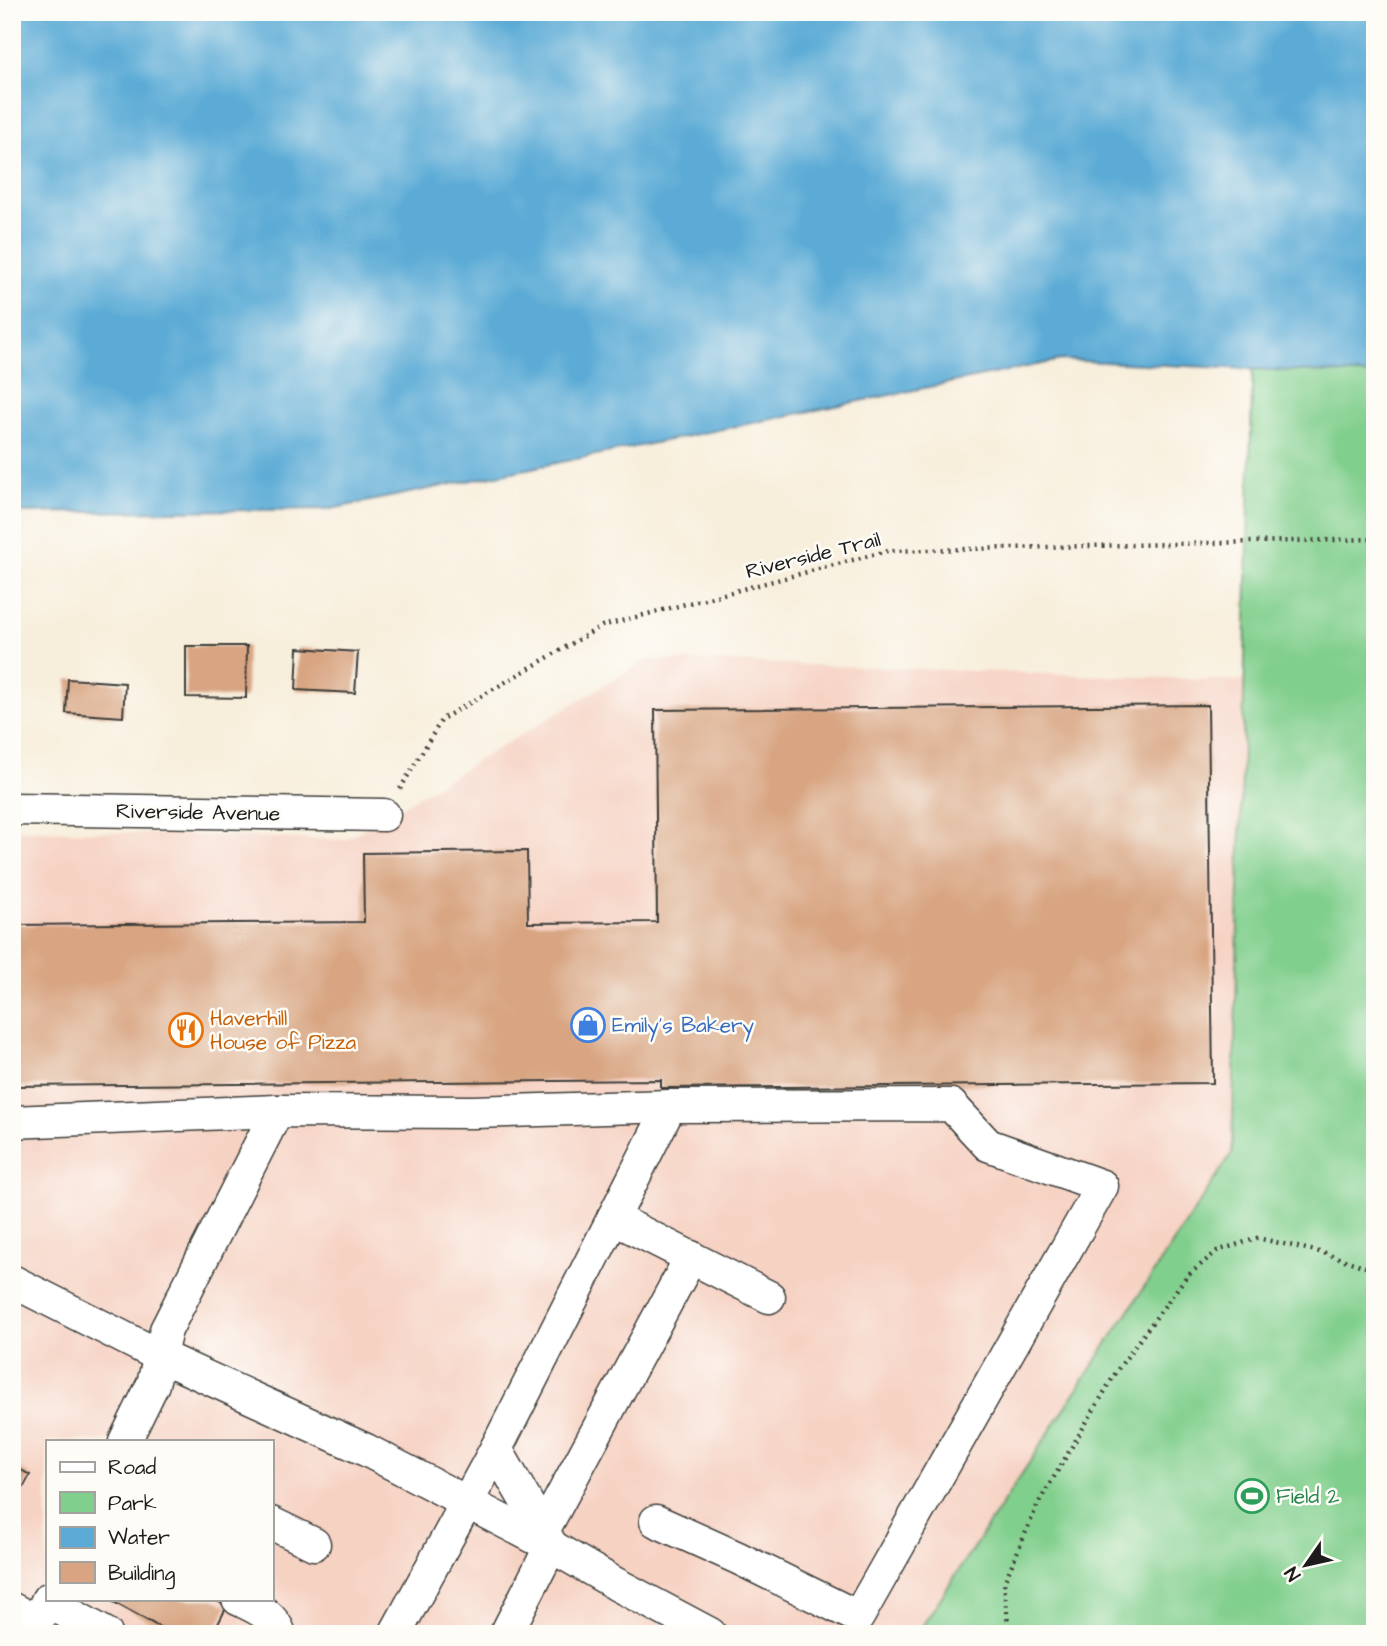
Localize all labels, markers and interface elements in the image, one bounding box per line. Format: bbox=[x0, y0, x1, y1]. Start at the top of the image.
street label: Riverside Trail bbox=[743, 525, 884, 586]
street label: Riverside Avenue bbox=[116, 797, 280, 828]
place label: Haverhill House of Pizza bbox=[210, 1004, 357, 1057]
shop icon: Emily's Bakery bbox=[569, 1006, 607, 1044]
restaurant icon: Haverhill House of Pizza bbox=[167, 1011, 205, 1049]
place label: Emily's Bakery bbox=[612, 1011, 755, 1042]
legend bbox=[46, 1440, 273, 1600]
text: Road bbox=[108, 1453, 156, 1482]
sports icon: Field 2 bbox=[1233, 1477, 1271, 1515]
place label: Field 2 bbox=[1276, 1482, 1340, 1511]
text: Park bbox=[108, 1489, 157, 1518]
text: Water bbox=[108, 1523, 170, 1552]
north arrow bbox=[1272, 1530, 1342, 1600]
text: Building bbox=[108, 1559, 176, 1590]
text: N bbox=[1279, 1561, 1308, 1586]

